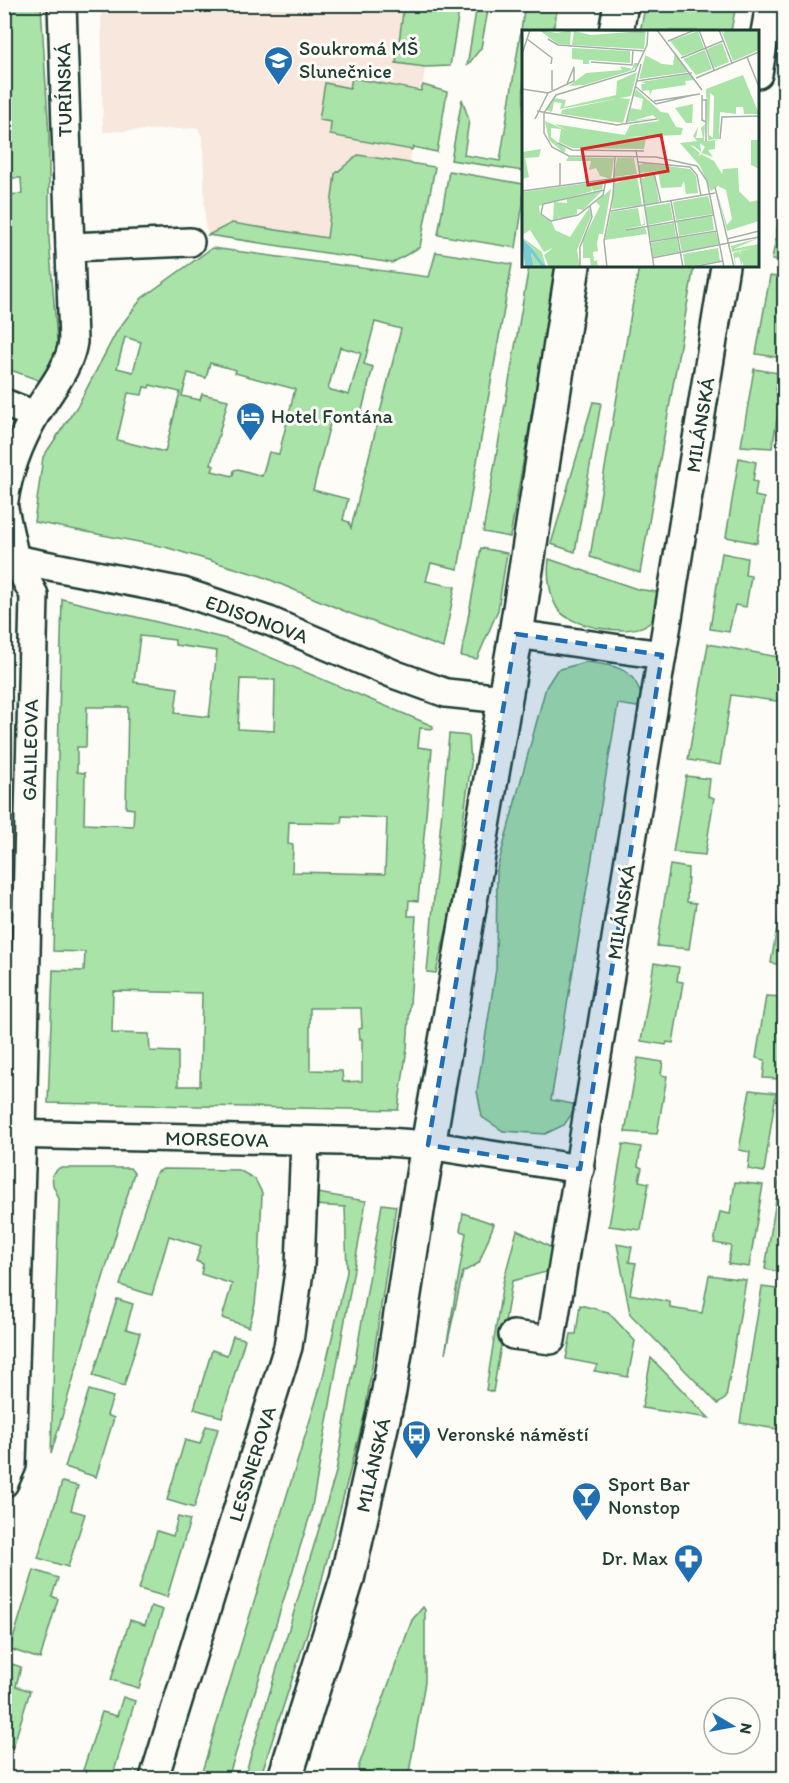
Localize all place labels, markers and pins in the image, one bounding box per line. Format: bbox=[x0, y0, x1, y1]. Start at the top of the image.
place label: Soukromá MŠ Slunečnice bbox=[299, 36, 418, 83]
school or university icon: Soukromá MŠ Slunečnice bbox=[262, 44, 294, 86]
hotel icon: Hotel Fontána bbox=[234, 400, 266, 442]
place label: Hotel Fontána bbox=[271, 404, 394, 428]
bus stop icon: Veronské náměstí bbox=[400, 1418, 432, 1460]
place label: Veronské náměstí bbox=[437, 1422, 589, 1446]
place label: Sport Bar Nonstop bbox=[608, 1472, 690, 1519]
bar icon: Sport Bar Nonstop bbox=[571, 1480, 603, 1522]
pharmacy icon: Dr. Max bbox=[673, 1542, 705, 1584]
place label: Dr. Max bbox=[601, 1546, 669, 1570]

